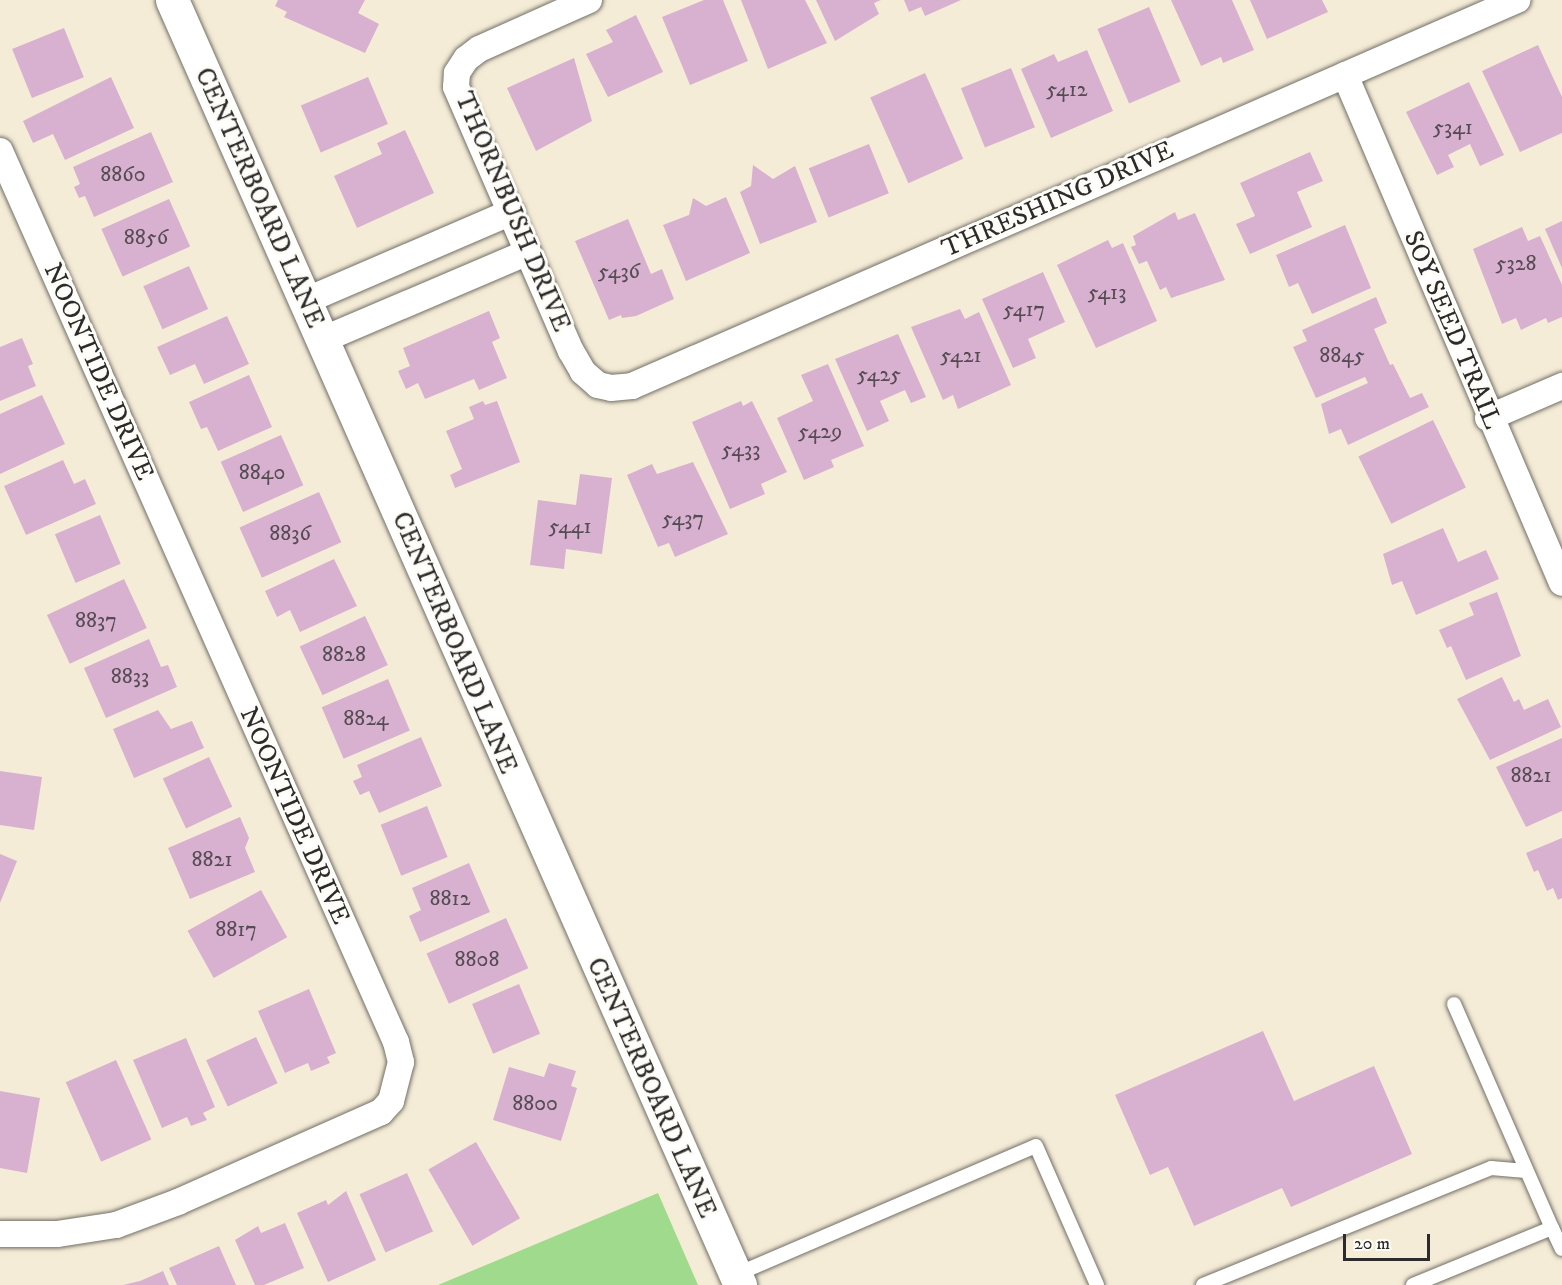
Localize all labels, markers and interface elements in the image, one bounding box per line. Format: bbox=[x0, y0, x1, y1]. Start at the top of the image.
street label: CENTERBOARD LANE bbox=[188, 63, 330, 333]
house number: 5412 bbox=[1046, 77, 1088, 103]
street label: THORNBUSH DRIVE bbox=[447, 87, 577, 337]
house number: 5341 bbox=[1433, 115, 1473, 141]
street label: THRESHING DRIVE bbox=[937, 135, 1179, 265]
house number: 8860 bbox=[100, 162, 146, 188]
house number: 8856 bbox=[124, 225, 168, 251]
street label: SOY SEED TRAIL bbox=[1396, 226, 1508, 434]
house number: 5328 bbox=[1496, 251, 1536, 277]
street label: NOONTIDE DRIVE bbox=[36, 259, 160, 485]
house number: 5436 bbox=[598, 259, 640, 285]
house number: 5413 bbox=[1088, 280, 1126, 306]
house number: 5417 bbox=[1003, 297, 1045, 323]
house number: 5421 bbox=[940, 343, 982, 369]
house number: 8845 bbox=[1319, 343, 1365, 369]
house number: 5425 bbox=[857, 362, 901, 388]
house number: 5429 bbox=[798, 419, 842, 445]
house number: 5433 bbox=[722, 437, 760, 463]
house number: 8840 bbox=[239, 460, 285, 486]
house number: 5437 bbox=[662, 506, 704, 532]
street label: CENTERBOARD LANE bbox=[385, 507, 523, 779]
house number: 5441 bbox=[548, 514, 592, 540]
house number: 8836 bbox=[269, 521, 311, 547]
house number: 8837 bbox=[75, 608, 117, 634]
house number: 8828 bbox=[322, 642, 366, 668]
house number: 8833 bbox=[111, 664, 149, 690]
street label: NOONTIDE DRIVE bbox=[232, 703, 356, 929]
house number: 8824 bbox=[343, 706, 389, 732]
house number: 8821 bbox=[1511, 763, 1551, 789]
house number: 8821 bbox=[192, 847, 232, 873]
house number: 8812 bbox=[430, 886, 470, 912]
house number: 8817 bbox=[215, 917, 257, 943]
house number: 8808 bbox=[455, 947, 499, 973]
street label: CENTERBOARD LANE bbox=[580, 953, 722, 1223]
house number: 8800 bbox=[512, 1091, 558, 1117]
scale bar bbox=[1346, 1222, 1433, 1260]
text: 20 m bbox=[1354, 1233, 1390, 1255]

